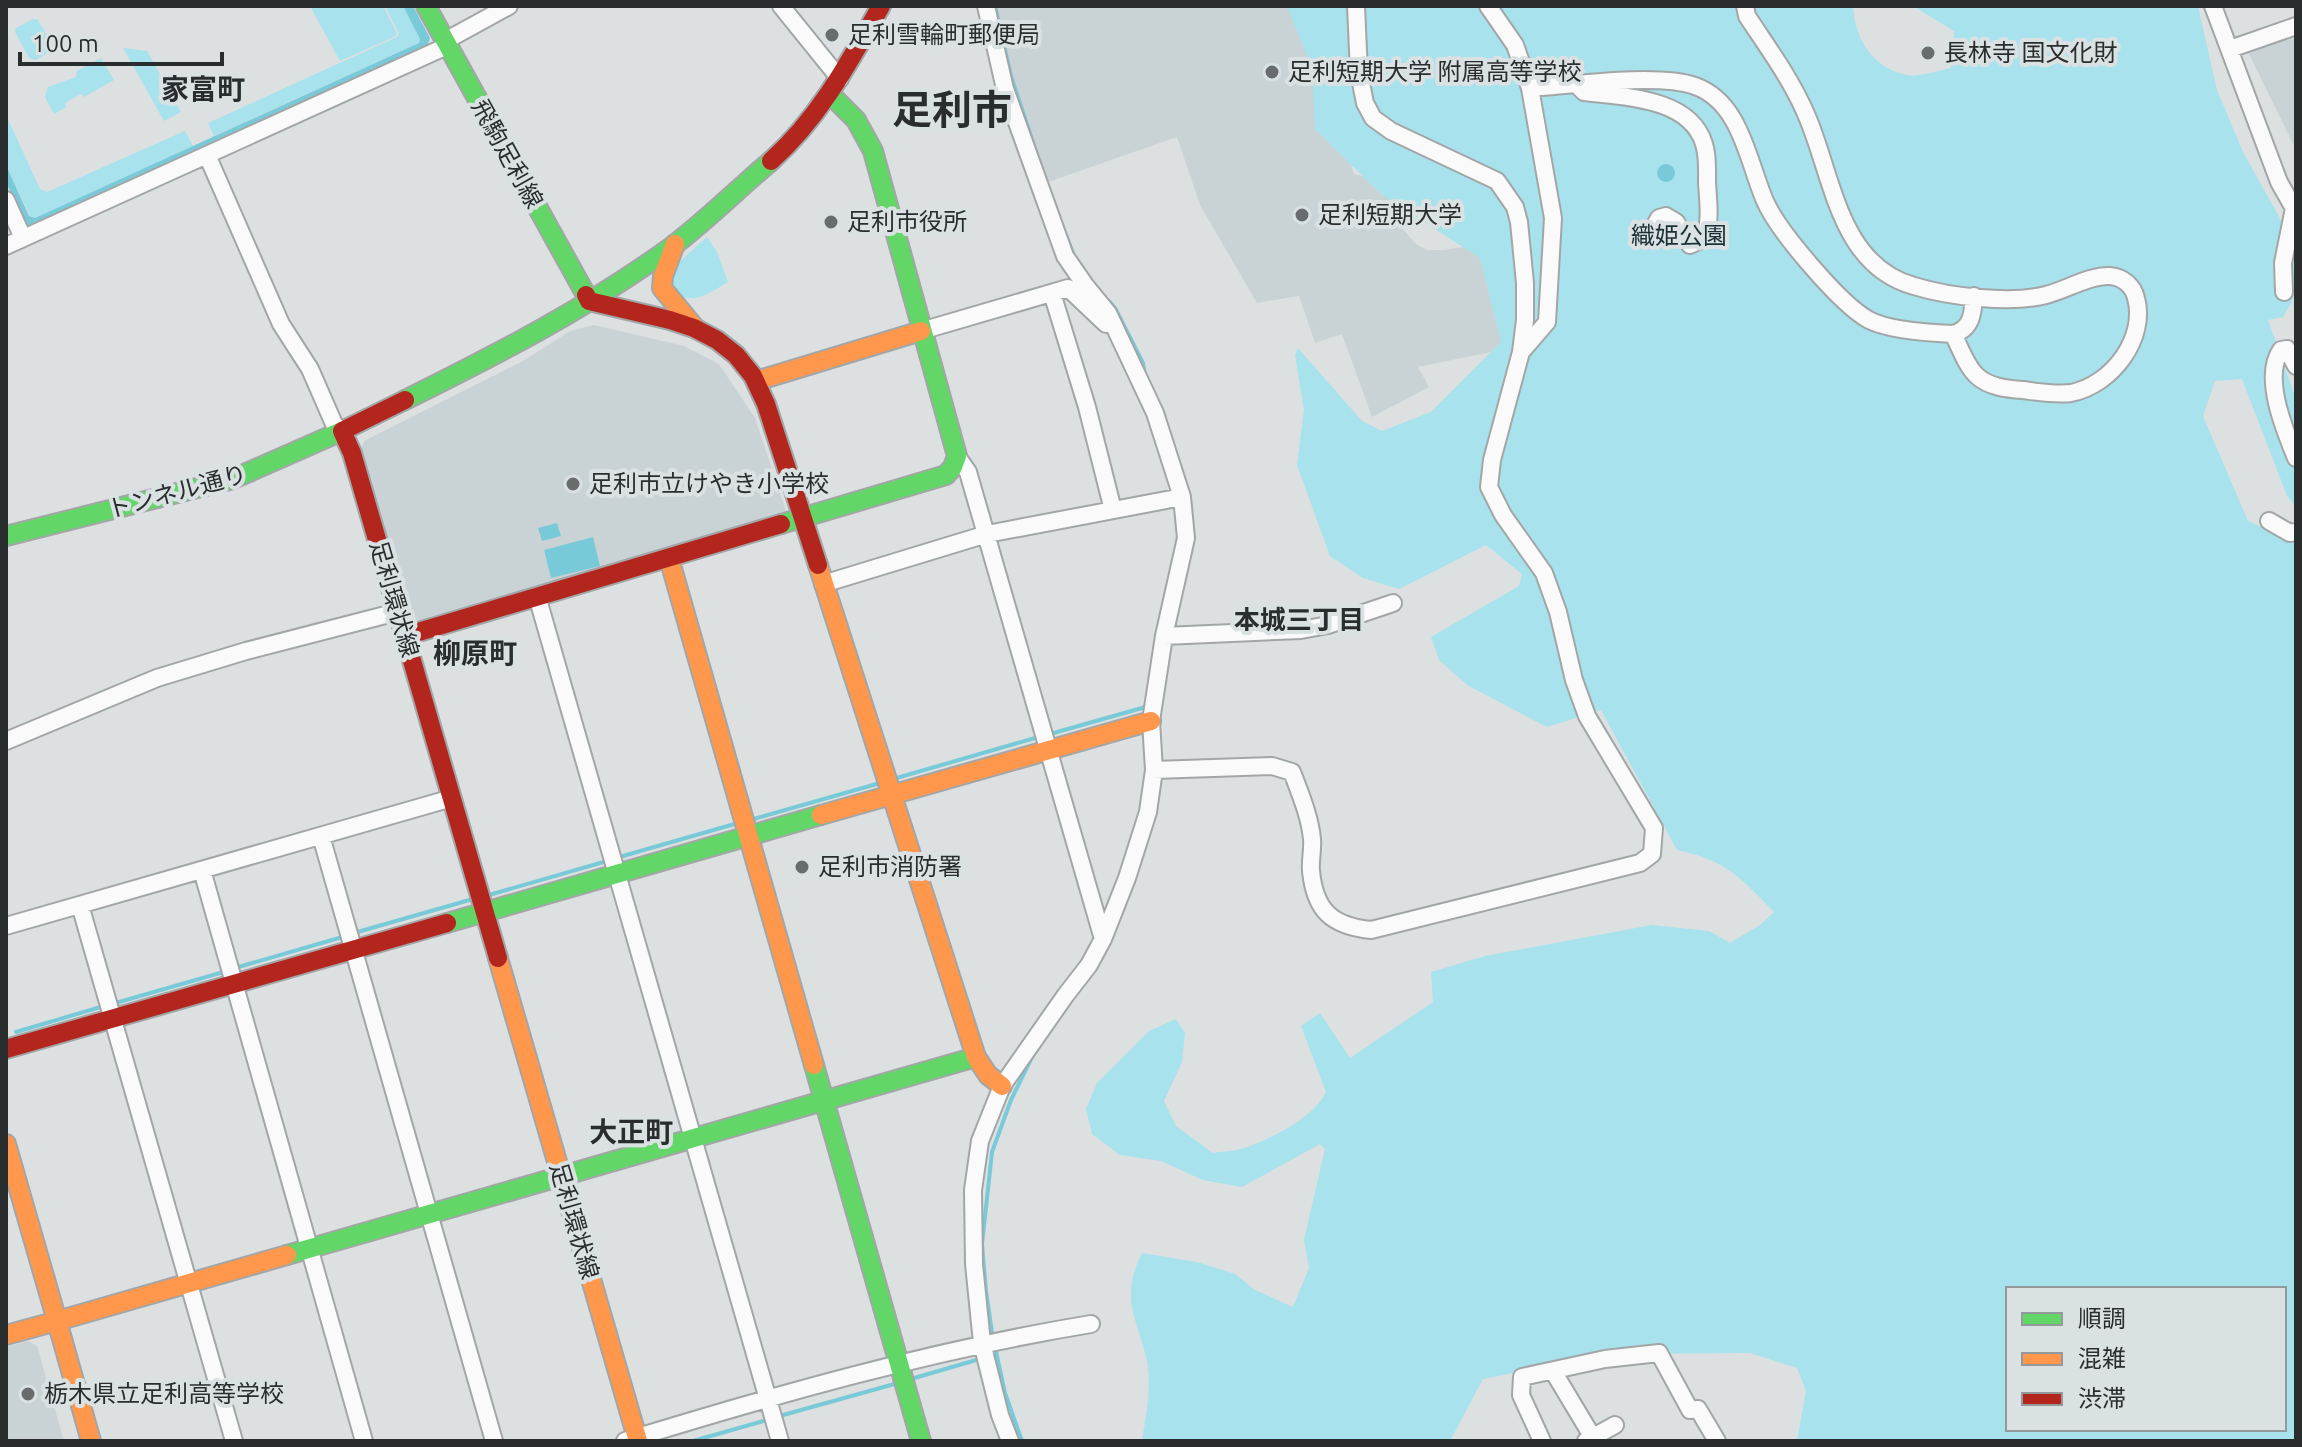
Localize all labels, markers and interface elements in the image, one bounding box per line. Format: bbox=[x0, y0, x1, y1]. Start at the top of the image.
scale bar bbox=[20, 16, 222, 66]
place label: 足利雪輪町郵便局 bbox=[848, 21, 1040, 48]
marker: 足利雪輪町郵便局 bbox=[823, 26, 841, 44]
text: 100 m bbox=[32, 30, 99, 57]
place label: 長林寺 国文化財 bbox=[1944, 39, 2118, 66]
marker: 長林寺 国文化財 bbox=[1919, 44, 1937, 62]
place label: 足利短期大学 附属高等学校 bbox=[1288, 58, 1582, 85]
marker: 足利短期大学 附属高等学校 bbox=[1263, 63, 1281, 81]
district label: 家富町 bbox=[161, 73, 245, 104]
district label: 足利市 bbox=[892, 87, 1012, 132]
street label: 飛駒足利線 bbox=[467, 95, 548, 213]
place label: 足利短期大学 bbox=[1318, 201, 1462, 228]
marker: 足利短期大学 bbox=[1293, 206, 1311, 224]
place label: 足利市役所 bbox=[847, 208, 967, 235]
marker: 足利市役所 bbox=[822, 213, 840, 231]
park label: 織姫公園 bbox=[1631, 222, 1727, 249]
street label: トンネル通り bbox=[104, 460, 250, 523]
place label: 足利市立けやき小学校 bbox=[589, 470, 829, 497]
marker: 足利市立けやき小学校 bbox=[564, 475, 582, 493]
street label: 足利環状線 bbox=[365, 537, 424, 660]
district label: 本城三丁目 bbox=[1234, 605, 1364, 634]
district label: 柳原町 bbox=[433, 637, 517, 668]
place label: 足利市消防署 bbox=[818, 853, 962, 880]
marker: 足利市消防署 bbox=[793, 858, 811, 876]
district label: 大正町 bbox=[589, 1116, 673, 1147]
street label: 足利環状線 bbox=[545, 1159, 604, 1282]
legend bbox=[2006, 1287, 2286, 1431]
text: 順調 bbox=[2078, 1305, 2126, 1332]
text: 混雑 bbox=[2078, 1345, 2126, 1372]
place label: 栃木県立足利高等学校 bbox=[44, 1380, 284, 1407]
marker: 栃木県立足利高等学校 bbox=[19, 1385, 37, 1403]
text: 渋滞 bbox=[2078, 1385, 2126, 1412]

